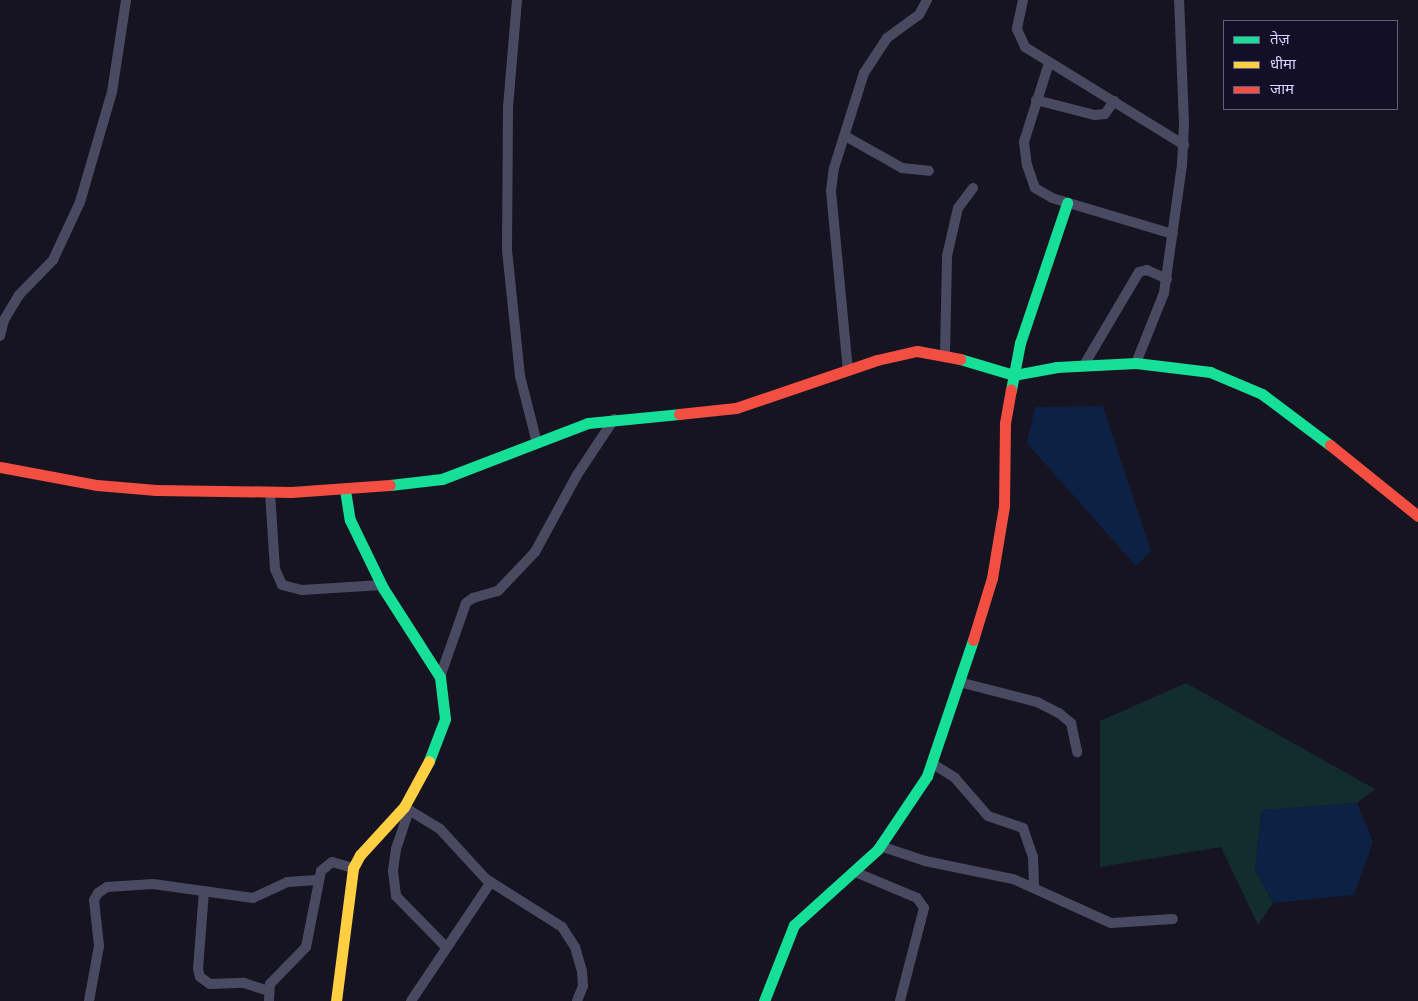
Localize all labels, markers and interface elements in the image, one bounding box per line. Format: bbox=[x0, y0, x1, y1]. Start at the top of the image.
legend bbox=[1223, 20, 1398, 110]
text: तेज़ bbox=[1270, 29, 1290, 48]
text: धीमा bbox=[1270, 54, 1296, 73]
text: जाम bbox=[1270, 79, 1294, 98]

